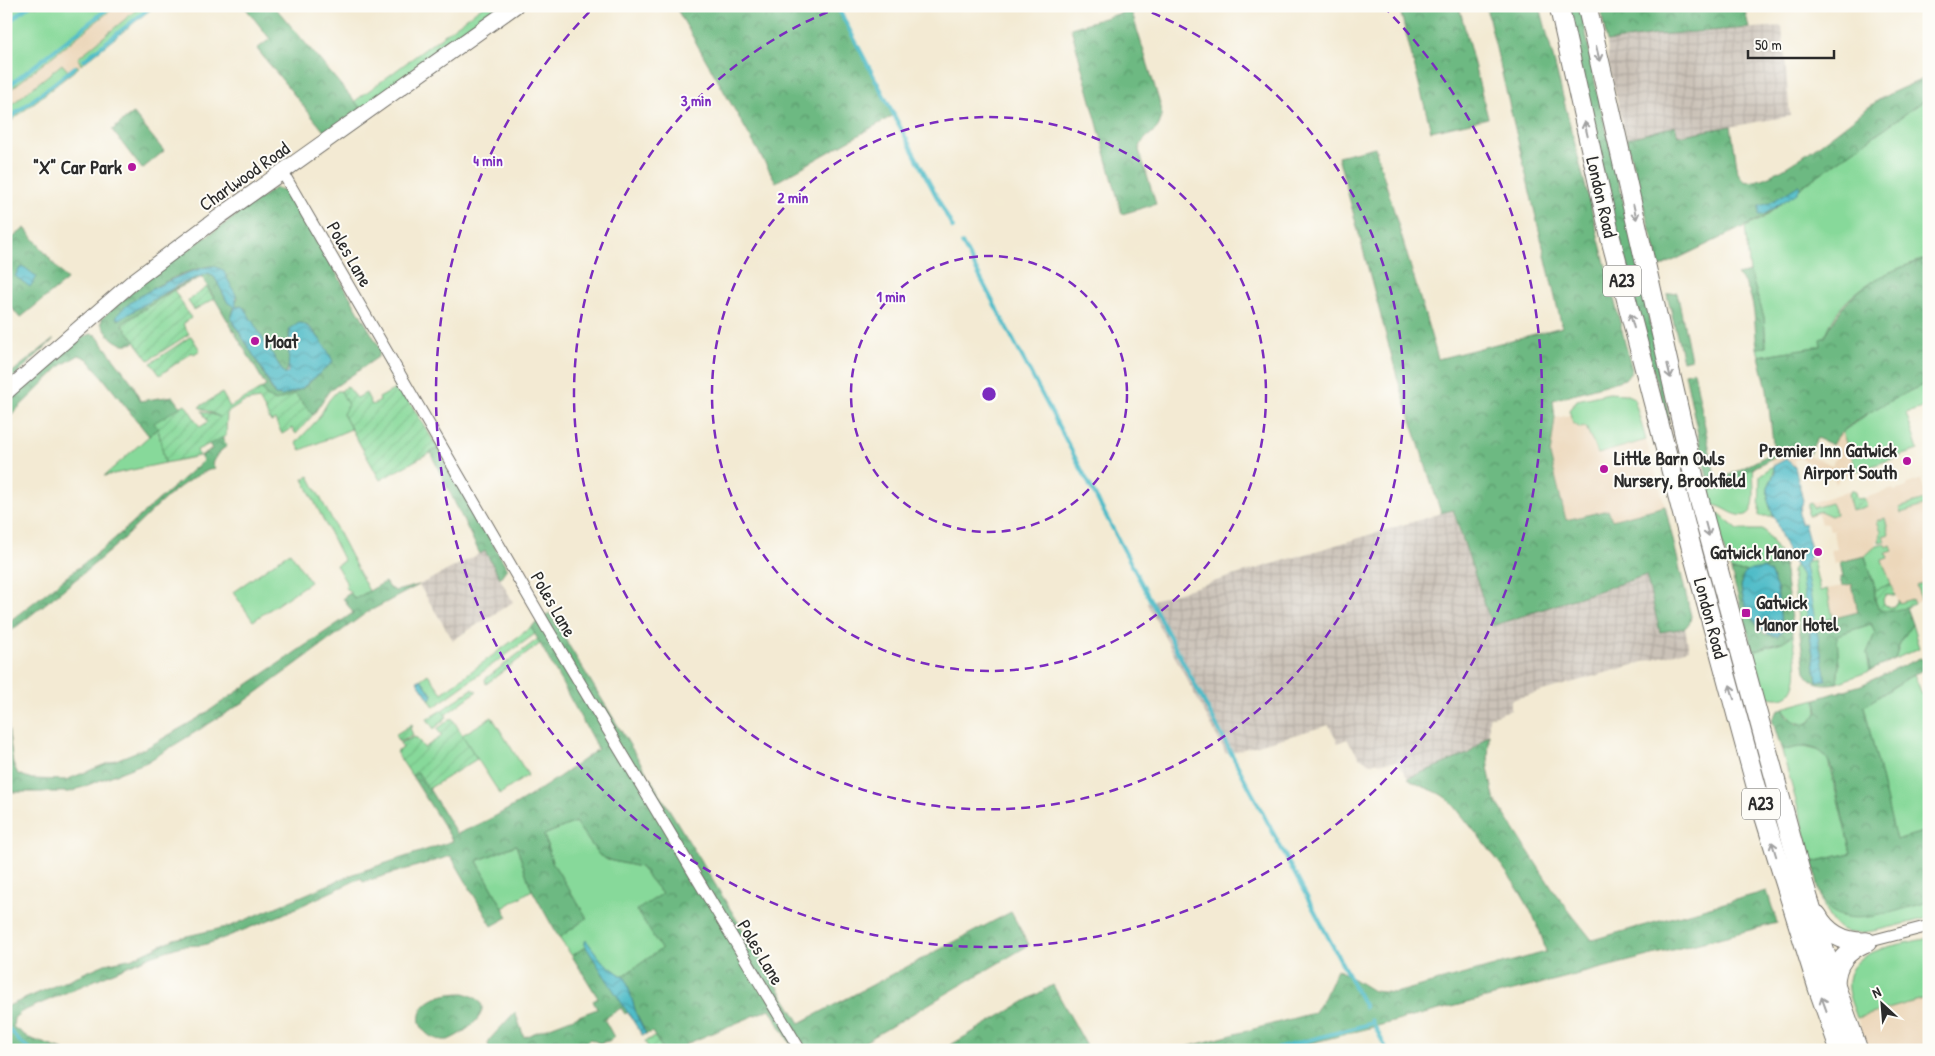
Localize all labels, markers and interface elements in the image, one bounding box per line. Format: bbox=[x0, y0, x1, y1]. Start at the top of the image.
scale bar bbox=[1748, 28, 1834, 60]
text: 50 m bbox=[1755, 34, 1782, 55]
one-way arrow bbox=[1594, 45, 1603, 61]
text: 3 min bbox=[681, 90, 711, 111]
one-way arrow bbox=[1581, 121, 1590, 137]
street label: Charlwood Road bbox=[193, 135, 295, 217]
text: 4 min bbox=[473, 150, 503, 171]
place label: "X" Car Park bbox=[33, 154, 122, 180]
street label: London Road bbox=[1580, 154, 1624, 241]
marker: "X" Car Park bbox=[126, 161, 138, 173]
text: 2 min bbox=[778, 187, 809, 208]
one-way arrow bbox=[1630, 204, 1640, 220]
street label: Poles Lane bbox=[321, 216, 379, 292]
road number: A23 bbox=[1603, 266, 1641, 296]
text: 1 min bbox=[876, 286, 906, 307]
one-way arrow bbox=[1627, 313, 1637, 329]
place label: Moat bbox=[265, 328, 299, 354]
marker: Moat bbox=[249, 335, 261, 347]
one-way arrow bbox=[1665, 362, 1675, 378]
centre of rings bbox=[980, 385, 998, 403]
place label: Premier Inn Gatwick Airport South bbox=[1759, 437, 1897, 486]
place label: Little Barn Owls Nursery, Brookfield bbox=[1614, 445, 1746, 494]
marker: Premier Inn Gatwick Airport South bbox=[1901, 455, 1913, 467]
marker: Little Barn Owls Nursery, Brookfield bbox=[1598, 463, 1610, 475]
one-way arrow bbox=[1703, 520, 1712, 536]
place label: Gatwick Manor bbox=[1710, 539, 1809, 565]
marker: Gatwick Manor bbox=[1812, 546, 1824, 558]
street label: Poles Lane bbox=[525, 566, 583, 642]
street label: London Road bbox=[1688, 575, 1734, 662]
place label: Gatwick Manor Hotel bbox=[1756, 589, 1839, 637]
marker: Gatwick Manor Hotel bbox=[1740, 607, 1752, 619]
one-way arrow bbox=[1726, 685, 1736, 701]
road number: A23 bbox=[1742, 789, 1780, 820]
one-way arrow bbox=[1769, 842, 1779, 858]
street label: Poles Lane bbox=[731, 915, 791, 990]
north arrow bbox=[1858, 978, 1908, 1028]
text: N bbox=[1869, 981, 1884, 1002]
one-way arrow bbox=[1819, 997, 1828, 1012]

